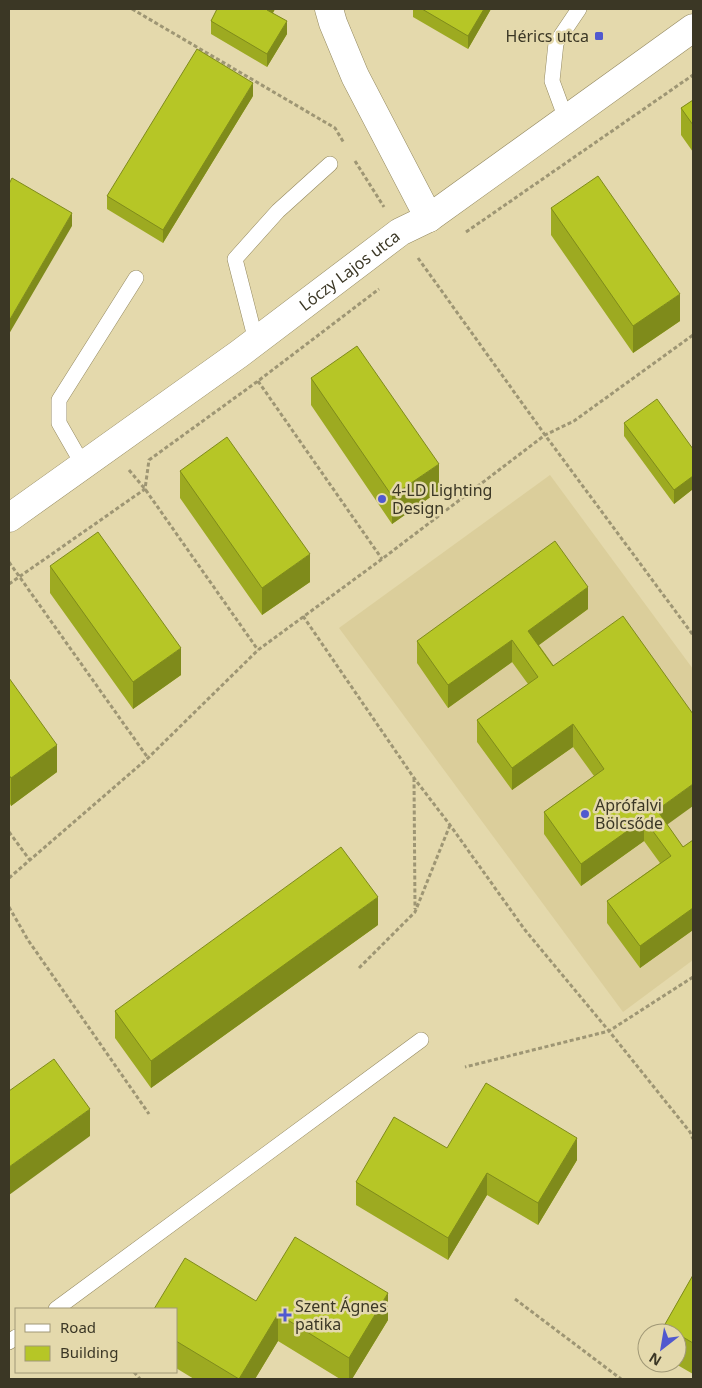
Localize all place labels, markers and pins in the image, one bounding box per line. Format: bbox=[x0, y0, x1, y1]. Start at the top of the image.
place label: Hérics utca bbox=[506, 25, 589, 47]
marker: Hérics utca bbox=[593, 30, 605, 42]
place label: 4-LD Lighting Design bbox=[392, 479, 492, 519]
marker: 4-LD Lighting Design bbox=[376, 493, 388, 505]
place label: Aprófalvi Bölcsőde bbox=[595, 794, 663, 834]
marker: Aprófalvi Bölcsőde bbox=[579, 808, 591, 820]
place label: Szent Ágnes patika bbox=[295, 1295, 387, 1335]
marker: Szent Ágnes patika bbox=[279, 1309, 291, 1321]

